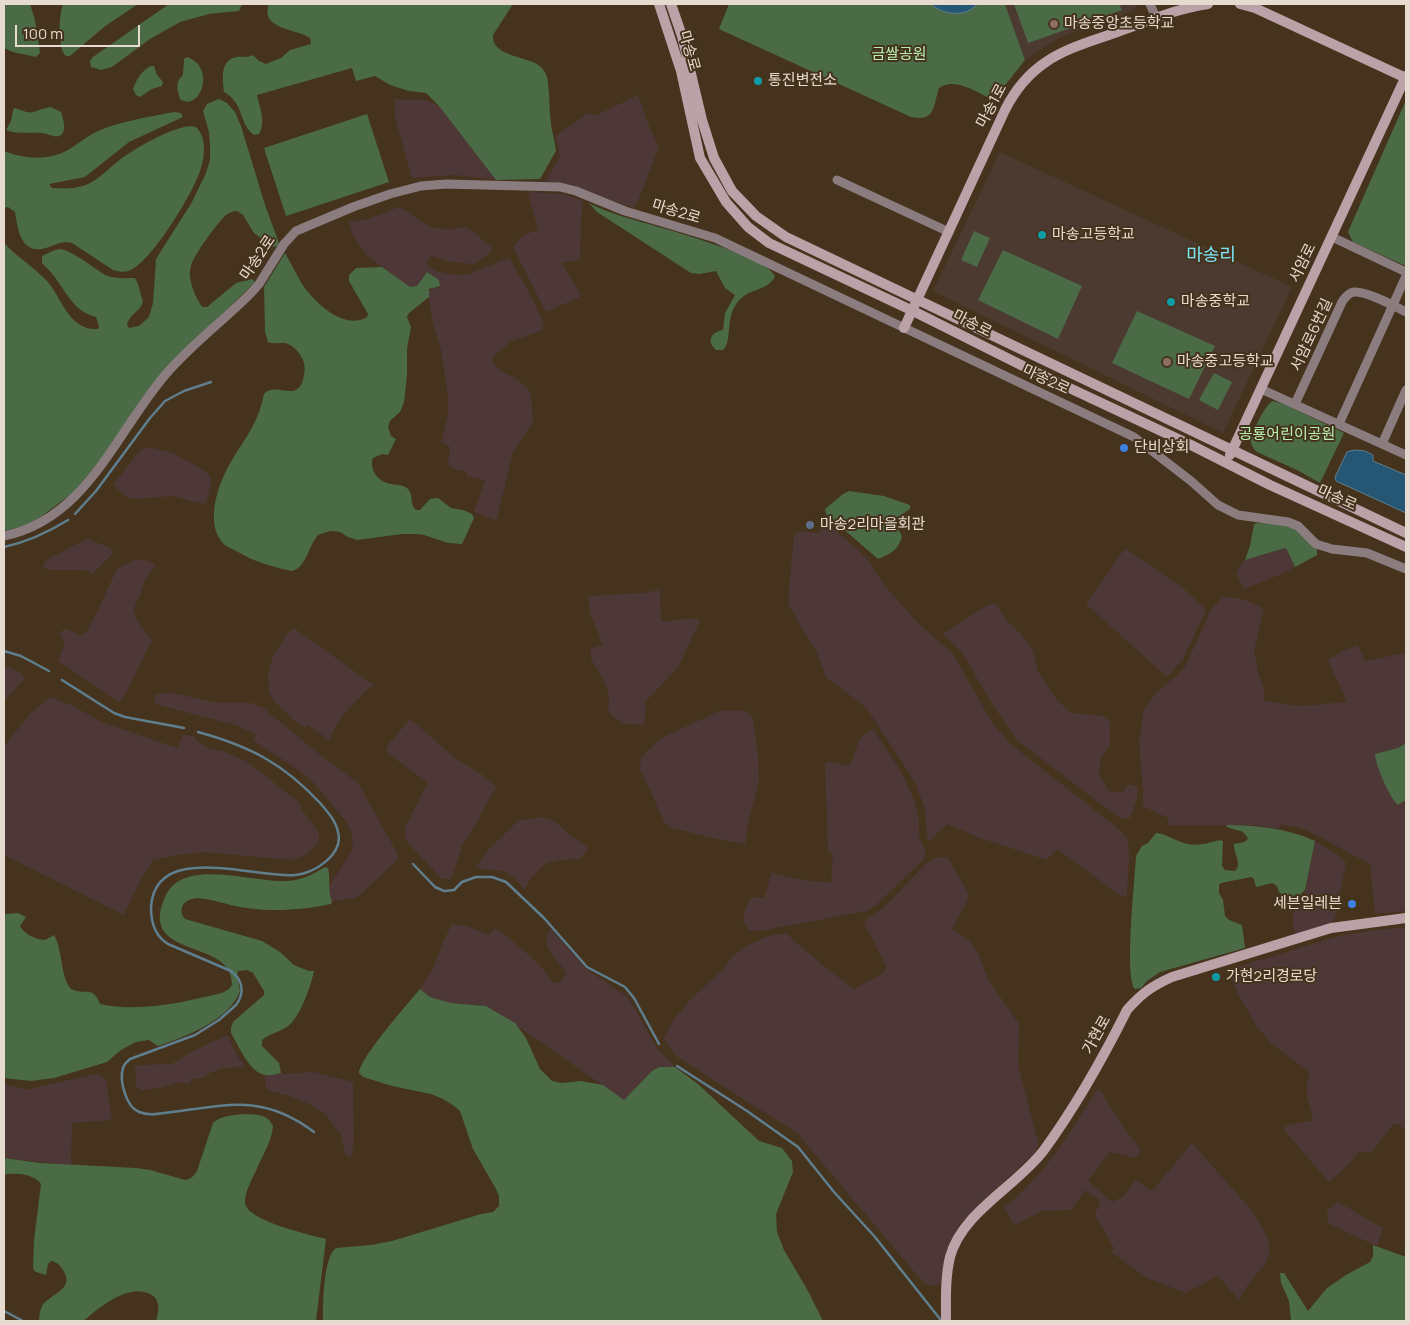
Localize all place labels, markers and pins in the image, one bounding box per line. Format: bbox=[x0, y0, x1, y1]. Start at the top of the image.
place label: 마송중앙초등학교 bbox=[1064, 15, 1174, 33]
marker: 마송중앙초등학교 bbox=[1048, 18, 1060, 30]
place label: 통진변전소 bbox=[768, 72, 837, 90]
marker: 통진변전소 bbox=[752, 75, 764, 87]
place label: 마송고등학교 bbox=[1052, 226, 1135, 244]
marker: 마송고등학교 bbox=[1036, 229, 1048, 241]
place label: 마송중학교 bbox=[1181, 293, 1250, 311]
marker: 마송중학교 bbox=[1165, 296, 1177, 308]
place label: 마송중고등학교 bbox=[1177, 353, 1274, 371]
marker: 마송중고등학교 bbox=[1161, 356, 1173, 368]
place label: 단비상회 bbox=[1134, 439, 1189, 457]
marker: 단비상회 bbox=[1118, 442, 1130, 454]
place label: 마송2리마을회관 bbox=[820, 516, 925, 534]
marker: 마송2리마을회관 bbox=[804, 519, 816, 531]
place label: 세븐일레븐 bbox=[1273, 895, 1342, 913]
marker: 세븐일레븐 bbox=[1346, 898, 1358, 910]
place label: 가현2리경로당 bbox=[1226, 968, 1317, 986]
marker: 가현2리경로당 bbox=[1210, 971, 1222, 983]

